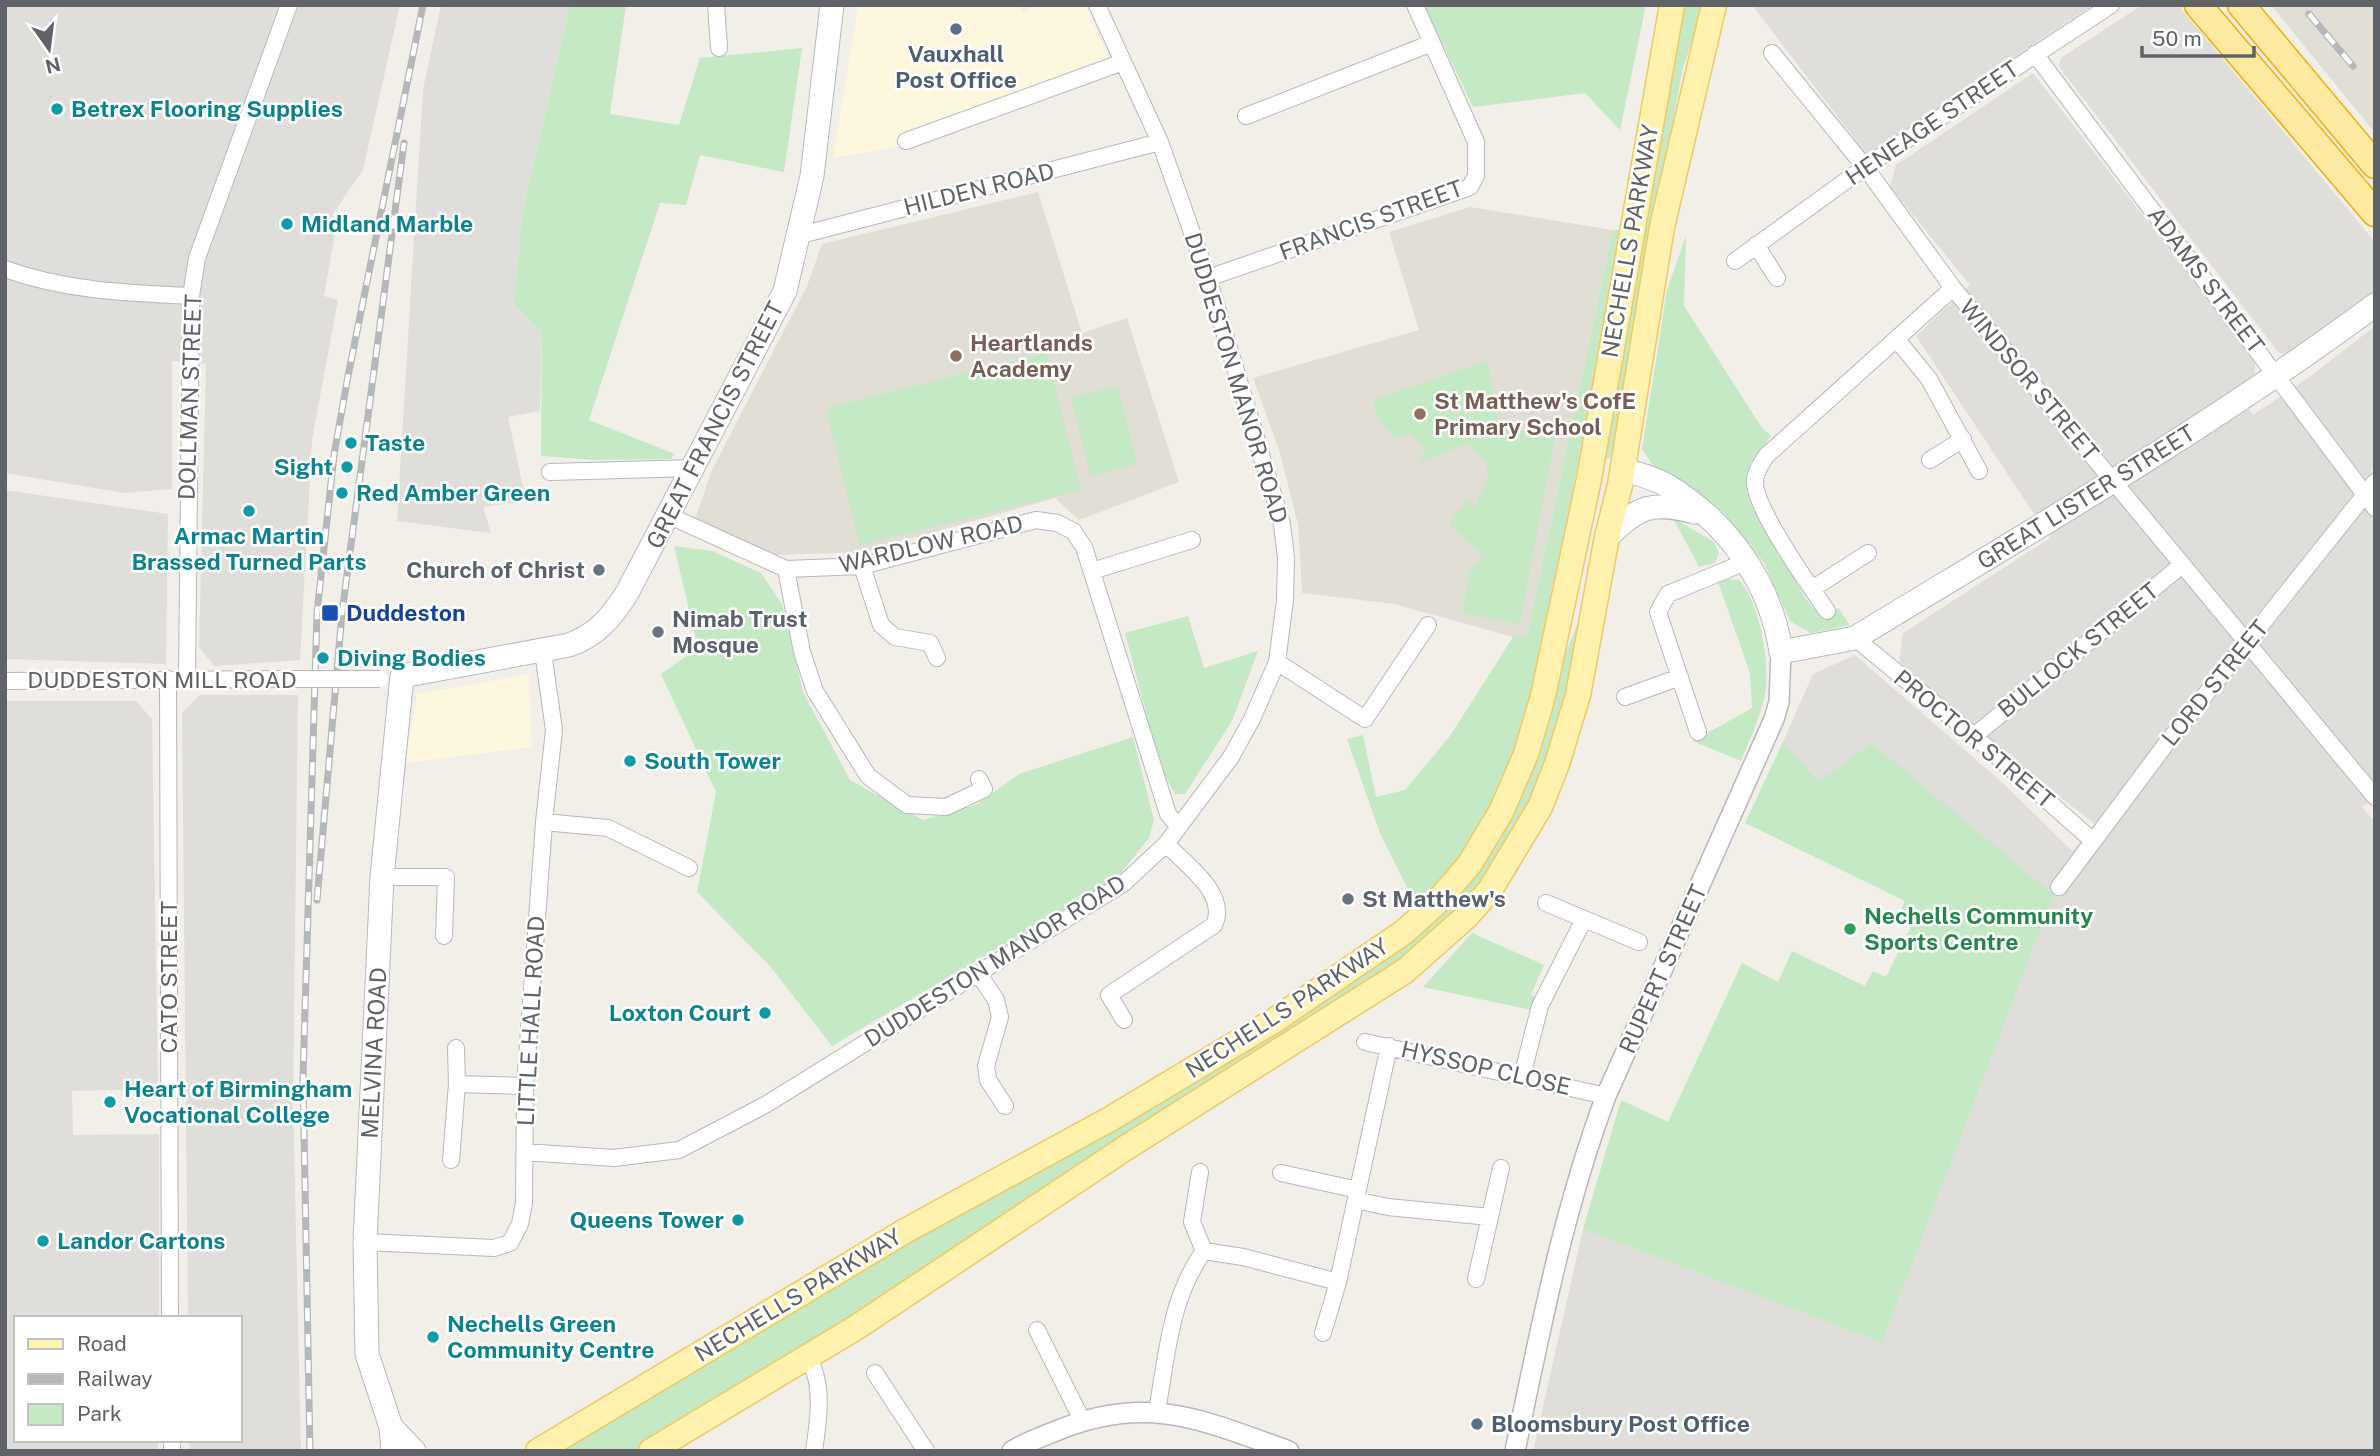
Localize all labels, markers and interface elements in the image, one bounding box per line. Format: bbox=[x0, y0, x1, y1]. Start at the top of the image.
north arrow bbox=[14, 14, 84, 84]
scale bar bbox=[2142, 14, 2254, 58]
marker: Vauxhall Post Office bbox=[948, 21, 964, 37]
text: 50 m bbox=[2152, 26, 2202, 51]
place label: Vauxhall Post Office bbox=[895, 40, 1017, 93]
text: N bbox=[43, 53, 63, 78]
street label: HENEAGE STREET bbox=[1840, 55, 2024, 190]
place label: Betrex Flooring Supplies bbox=[71, 95, 343, 122]
marker: Betrex Flooring Supplies bbox=[49, 101, 65, 117]
street label: NECHELLS PARKWAY bbox=[1596, 122, 1663, 360]
street label: HILDEN ROAD bbox=[901, 157, 1057, 220]
street label: FRANCIS STREET bbox=[1275, 174, 1467, 265]
street label: ADAMS STREET bbox=[2143, 201, 2270, 358]
place label: Midland Marble bbox=[301, 210, 473, 237]
marker: Midland Marble bbox=[279, 216, 295, 232]
street label: DUDDESTON MANOR ROAD bbox=[1179, 229, 1294, 526]
street label: DOLLMAN STREET bbox=[172, 293, 207, 500]
street label: WINDSOR STREET bbox=[1954, 294, 2105, 466]
street label: GREAT FRANCIS STREET bbox=[640, 297, 789, 553]
place label: Heartlands Academy bbox=[970, 329, 1093, 382]
marker: Heartlands Academy bbox=[948, 348, 964, 364]
place label: St Matthew's CofE Primary School bbox=[1434, 387, 1636, 440]
marker: St Matthew's CofE Primary School bbox=[1412, 406, 1428, 422]
street label: GREAT LISTER STREET bbox=[1972, 418, 2200, 575]
place label: Taste bbox=[365, 429, 425, 456]
marker: Taste bbox=[343, 435, 359, 451]
place label: Sight bbox=[274, 453, 333, 480]
marker: Sight bbox=[339, 459, 355, 475]
place label: Red Amber Green bbox=[356, 479, 550, 506]
marker: Red Amber Green bbox=[334, 485, 350, 501]
marker: Armac Martin Brassed Turned Parts bbox=[241, 503, 257, 519]
street label: WARDLOW ROAD bbox=[836, 509, 1025, 578]
place label: Armac Martin Brassed Turned Parts bbox=[131, 522, 367, 575]
place label: Church of Christ bbox=[406, 556, 585, 583]
marker: Church of Christ bbox=[591, 562, 607, 578]
street label: BULLOCK STREET bbox=[1992, 576, 2164, 723]
place label: Duddeston bbox=[346, 599, 466, 626]
marker: Duddeston bbox=[320, 603, 340, 623]
place label: Nimab Trust Mosque bbox=[672, 605, 807, 658]
street label: LORD STREET bbox=[2156, 614, 2274, 751]
marker: Nimab Trust Mosque bbox=[650, 624, 666, 640]
place label: Diving Bodies bbox=[337, 644, 486, 671]
marker: Diving Bodies bbox=[315, 650, 331, 666]
street label: PROCTOR STREET bbox=[1889, 664, 2060, 814]
street label: DUDDESTON MILL ROAD bbox=[27, 666, 297, 693]
place label: South Tower bbox=[644, 747, 781, 774]
marker: South Tower bbox=[622, 753, 638, 769]
street label: DUDDESTON MANOR ROAD bbox=[859, 869, 1130, 1052]
street label: RUPERT STREET bbox=[1613, 880, 1712, 1057]
place label: St Matthew's bbox=[1362, 885, 1506, 912]
marker: St Matthew's bbox=[1340, 891, 1356, 907]
street label: CATO STREET bbox=[155, 900, 182, 1053]
place label: Nechells Community Sports Centre bbox=[1864, 902, 2093, 955]
street label: LITTLE HALL ROAD bbox=[512, 915, 549, 1127]
marker: Nechells Community Sports Centre bbox=[1842, 921, 1858, 937]
street label: NECHELLS PARKWAY bbox=[1180, 932, 1393, 1083]
street label: MELVINA ROAD bbox=[356, 967, 391, 1139]
place label: Loxton Court bbox=[609, 999, 751, 1026]
marker: Loxton Court bbox=[757, 1005, 773, 1021]
street label: HYSSOP CLOSE bbox=[1399, 1035, 1574, 1100]
place label: Heart of Birmingham Vocational College bbox=[124, 1075, 352, 1128]
marker: Heart of Birmingham Vocational College bbox=[102, 1094, 118, 1110]
place label: Queens Tower bbox=[569, 1206, 724, 1233]
marker: Queens Tower bbox=[730, 1212, 746, 1228]
street label: NECHELLS PARKWAY bbox=[690, 1222, 906, 1367]
place label: Landor Cartons bbox=[57, 1227, 225, 1254]
marker: Landor Cartons bbox=[35, 1233, 51, 1249]
place label: Nechells Green Community Centre bbox=[447, 1310, 654, 1363]
legend bbox=[14, 1316, 242, 1442]
marker: Nechells Green Community Centre bbox=[425, 1329, 441, 1345]
text: Road bbox=[77, 1331, 127, 1356]
text: Railway bbox=[77, 1366, 153, 1391]
text: Park bbox=[77, 1401, 122, 1426]
place label: Bloomsbury Post Office bbox=[1491, 1410, 1750, 1437]
marker: Bloomsbury Post Office bbox=[1469, 1416, 1485, 1432]

